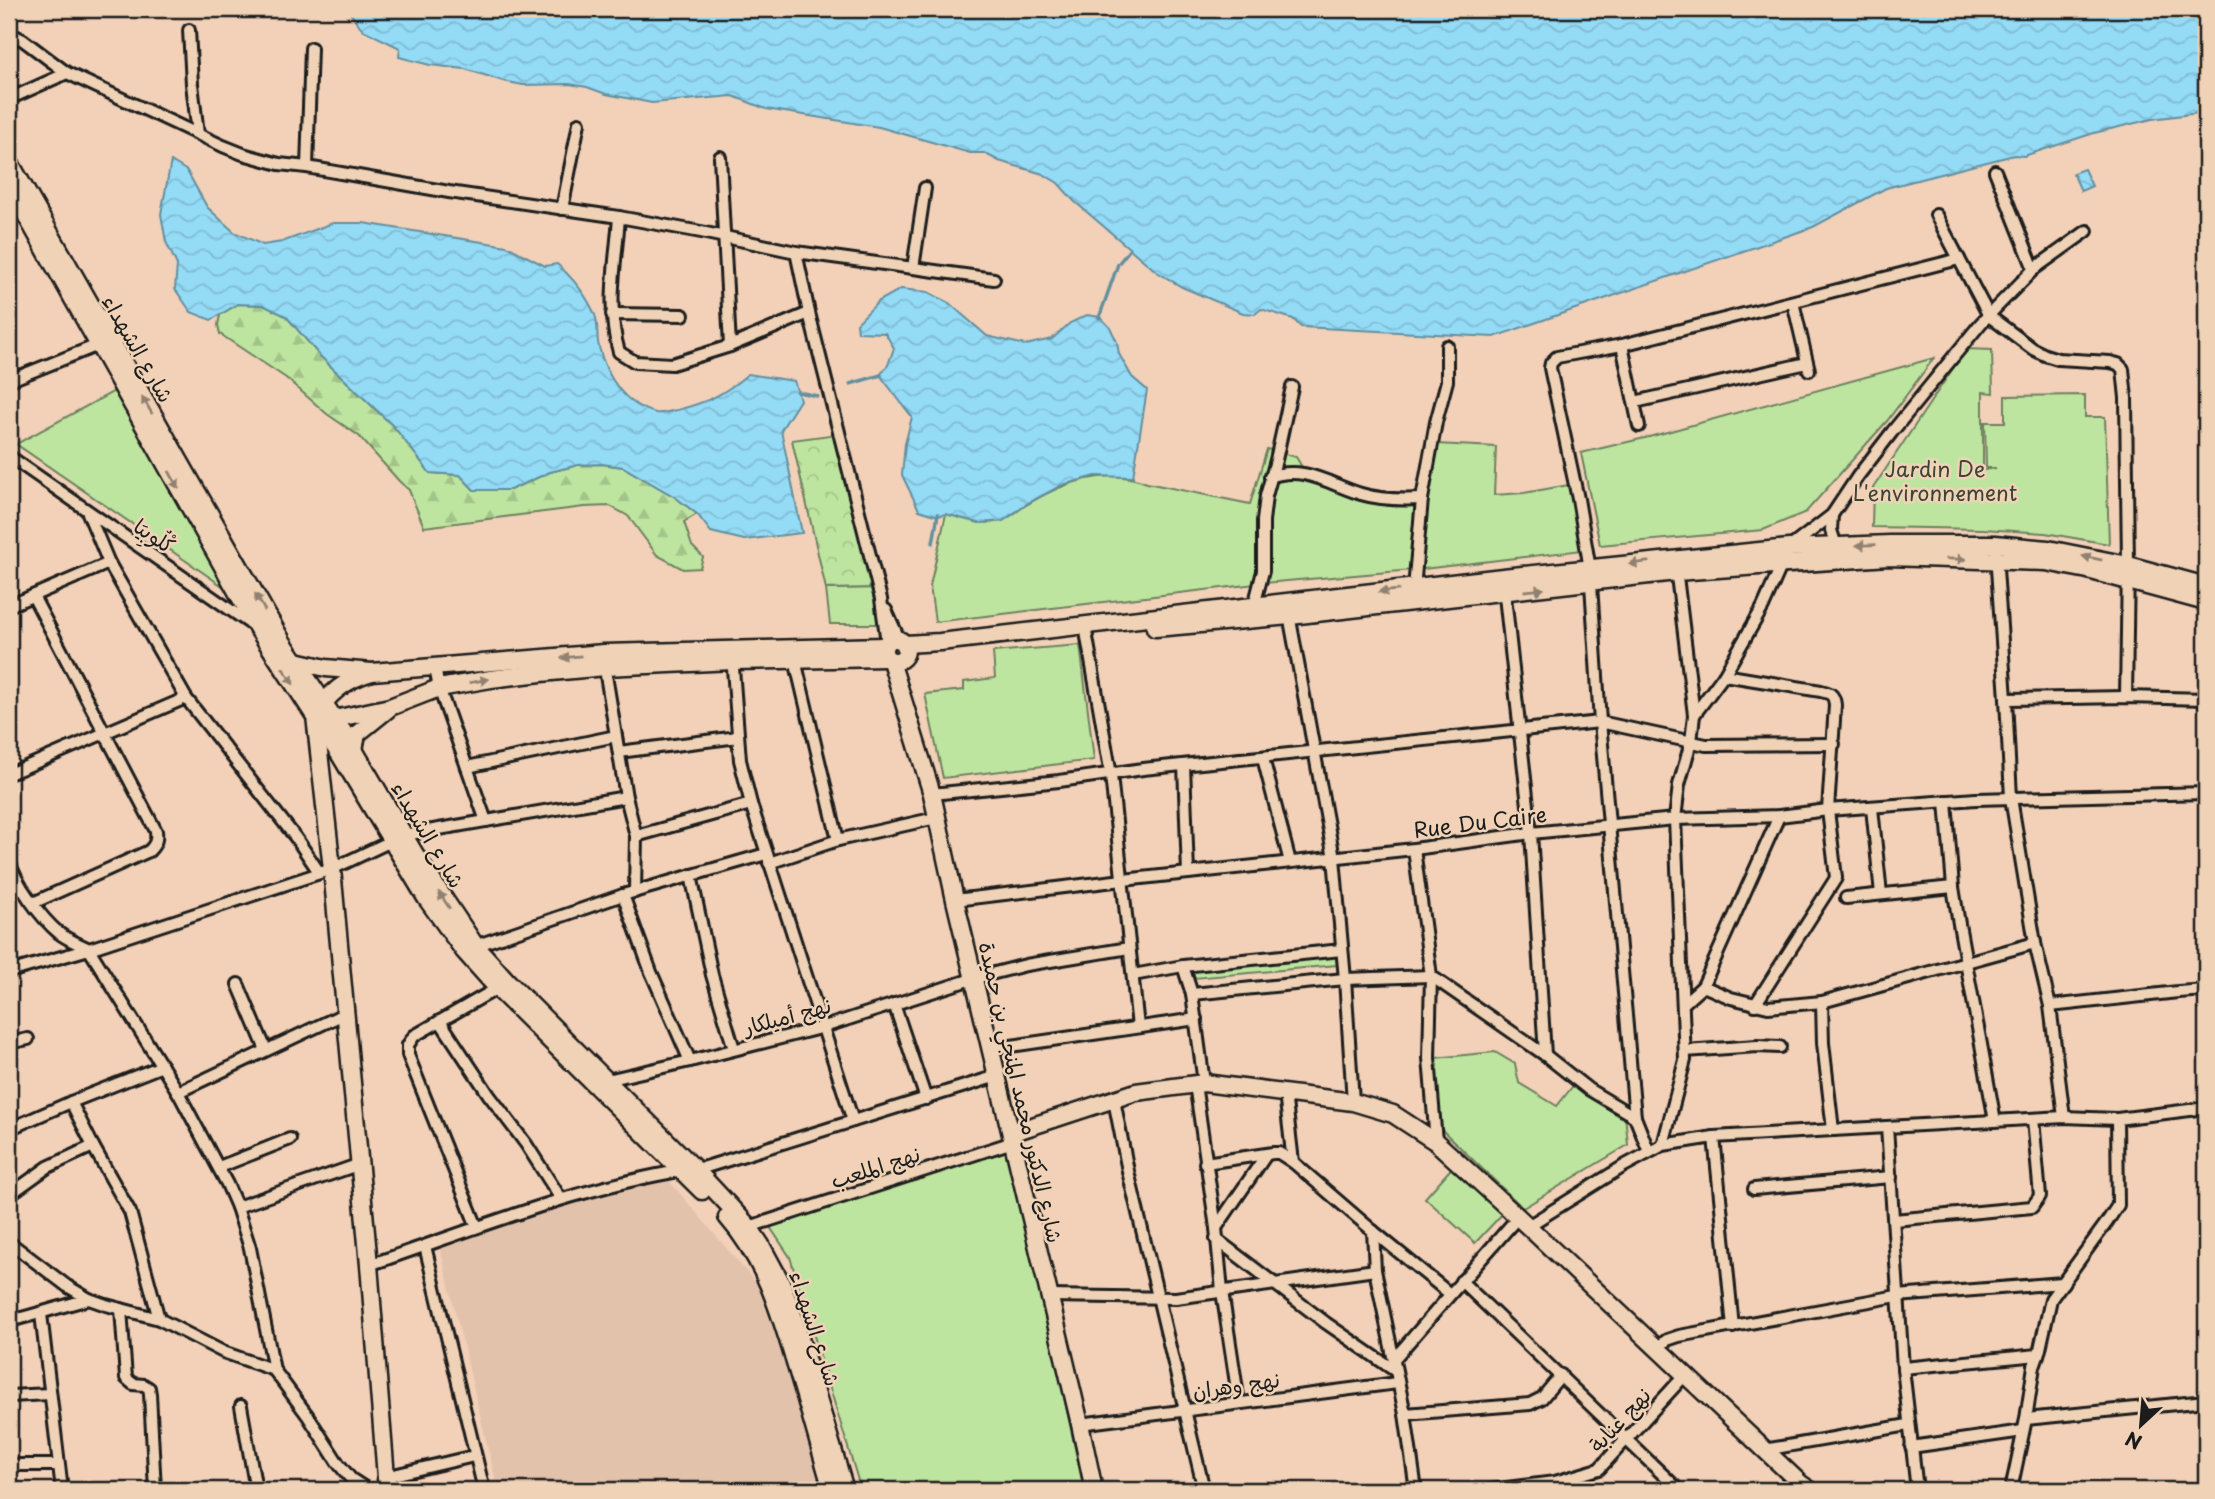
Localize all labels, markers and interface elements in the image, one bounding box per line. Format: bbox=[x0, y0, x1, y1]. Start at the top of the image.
street label: شارع الشهداء bbox=[94, 288, 183, 408]
one-way arrow bbox=[141, 395, 153, 415]
park label: Jardin De L'environnement bbox=[1853, 452, 2017, 508]
one-way arrow bbox=[168, 470, 180, 490]
street label: كْلُوبِيَا bbox=[126, 509, 182, 563]
one-way arrow bbox=[1855, 539, 1877, 550]
one-way arrow bbox=[2081, 552, 2103, 563]
one-way arrow bbox=[1945, 553, 1967, 564]
one-way arrow bbox=[1628, 557, 1650, 568]
one-way arrow bbox=[1523, 584, 1545, 595]
one-way arrow bbox=[1378, 586, 1400, 597]
one-way arrow bbox=[254, 593, 266, 612]
one-way arrow bbox=[560, 651, 582, 662]
one-way arrow bbox=[281, 667, 294, 686]
one-way arrow bbox=[468, 675, 490, 686]
street label: شارع الشهداء bbox=[384, 775, 473, 894]
street label: Rue Du Caire bbox=[1412, 797, 1548, 845]
one-way arrow bbox=[437, 891, 451, 909]
street label: شارع الدكتور محمد المنجي بن حميدة bbox=[967, 938, 1072, 1247]
street label: نهج أميلكار bbox=[738, 988, 835, 1043]
street label: نهج الملعب bbox=[826, 1137, 924, 1195]
street label: شارع الشهداء bbox=[781, 1266, 850, 1390]
street label: نهج وهران bbox=[1190, 1362, 1282, 1406]
street label: نهج عنابة bbox=[1580, 1379, 1658, 1459]
north arrow bbox=[2106, 1390, 2176, 1460]
text: N bbox=[2120, 1425, 2146, 1457]

